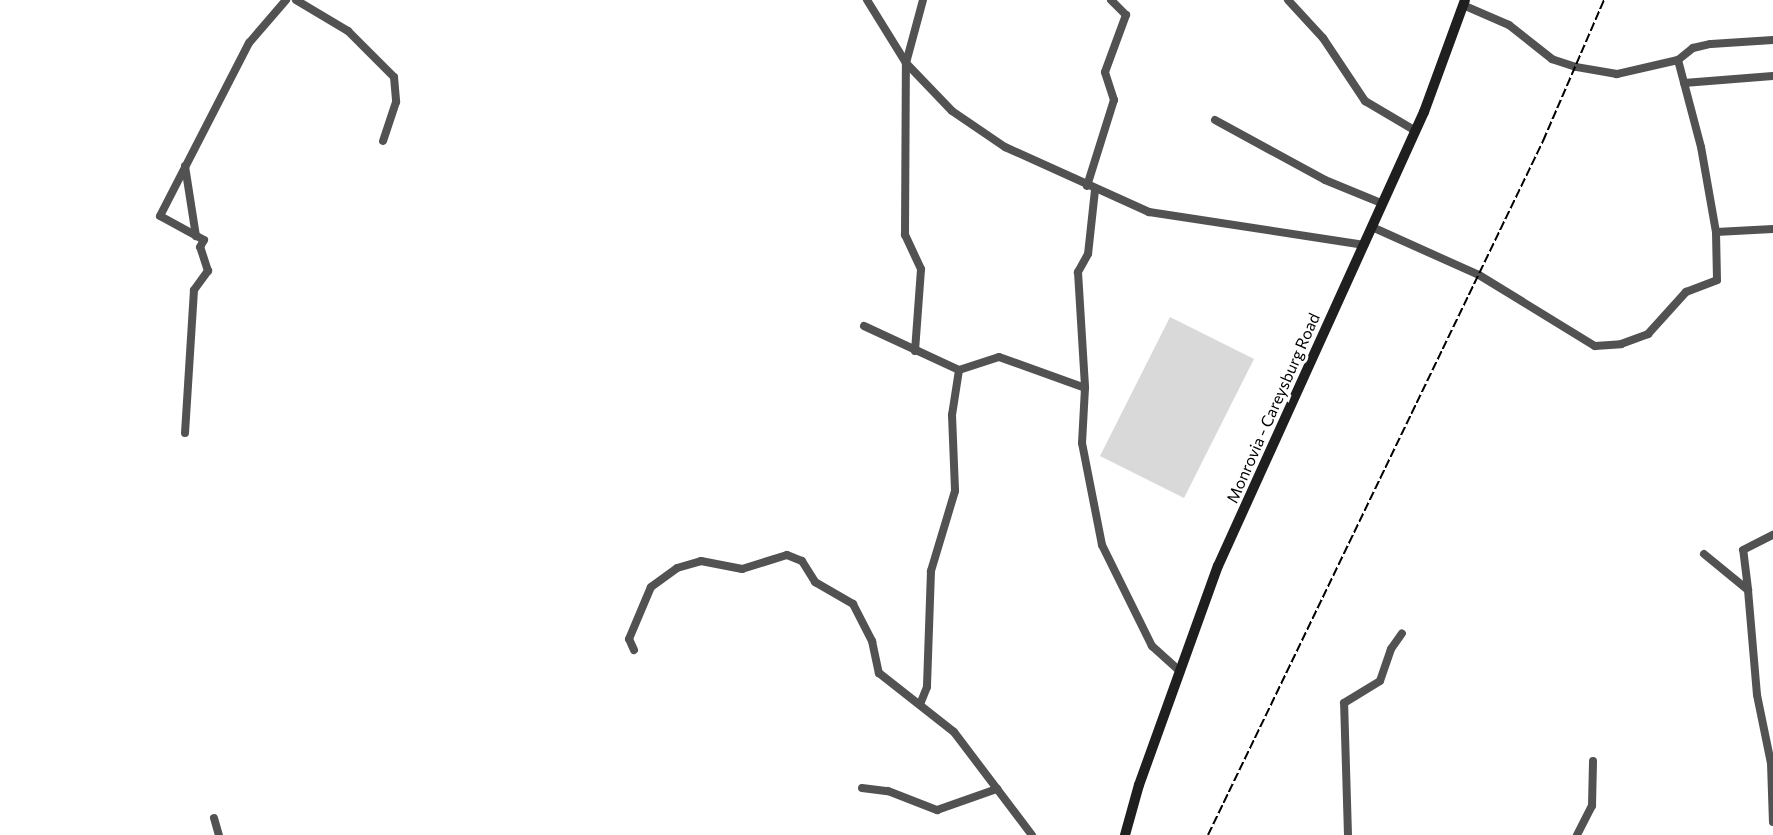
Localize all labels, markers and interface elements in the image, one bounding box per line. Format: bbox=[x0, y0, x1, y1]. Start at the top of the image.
street label: Monrovia - Careysburg Road bbox=[1222, 310, 1324, 506]

